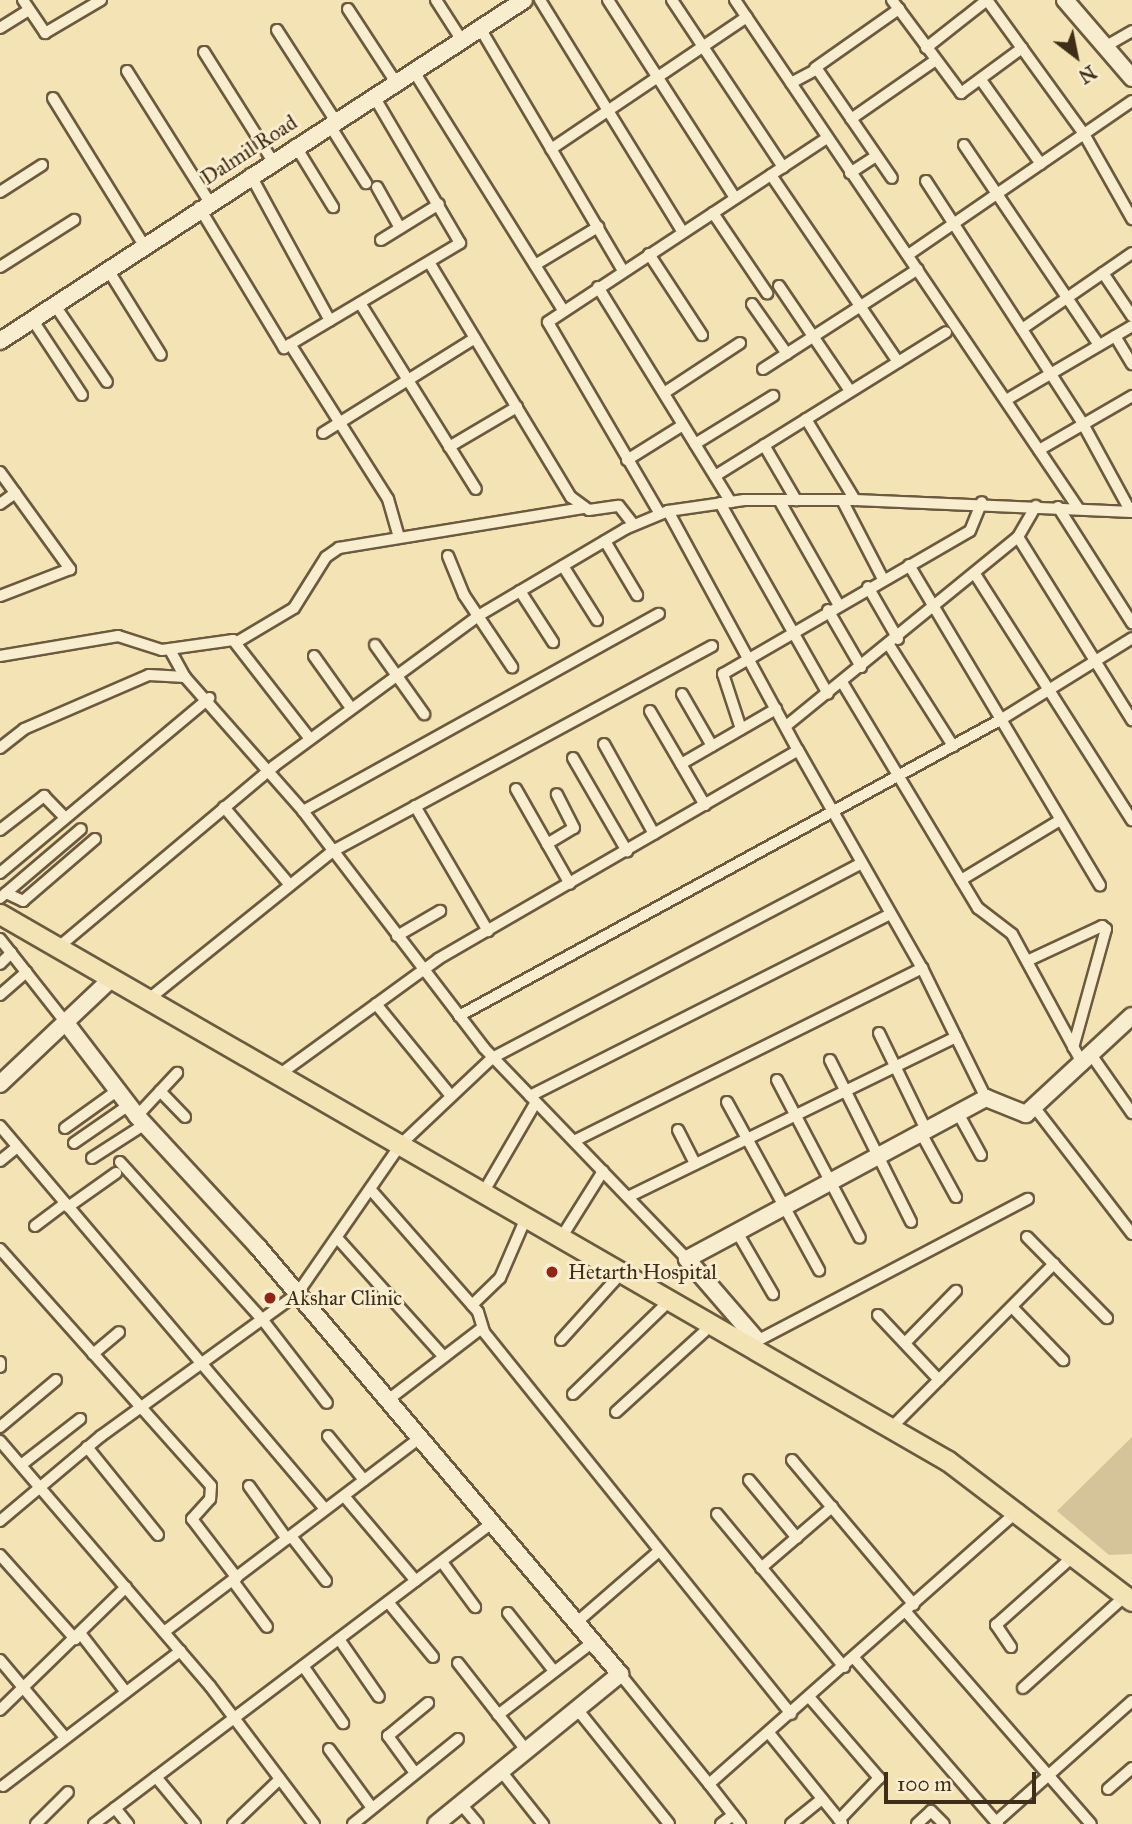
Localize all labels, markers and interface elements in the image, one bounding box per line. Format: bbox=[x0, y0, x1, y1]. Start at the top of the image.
north arrow bbox=[1041, 21, 1111, 91]
text: N bbox=[1074, 60, 1100, 88]
street label: Dalmil Road bbox=[196, 110, 302, 190]
place label: Hetarth Hospital bbox=[568, 1259, 717, 1285]
marker: Hetarth Hospital bbox=[542, 1262, 562, 1282]
place label: Akshar Clinic bbox=[286, 1285, 402, 1311]
marker: Akshar Clinic bbox=[260, 1288, 280, 1308]
scale bar bbox=[887, 1758, 1039, 1802]
text: 100 m bbox=[897, 1771, 952, 1797]

